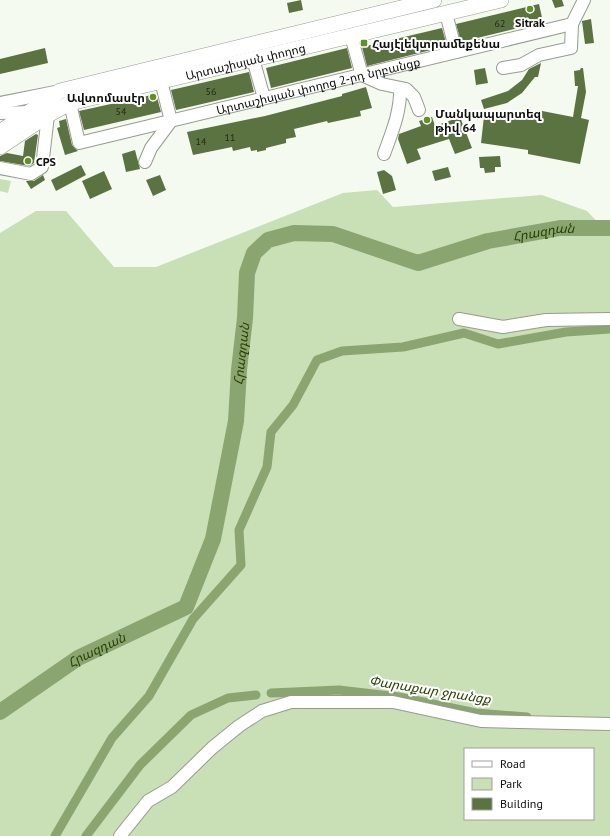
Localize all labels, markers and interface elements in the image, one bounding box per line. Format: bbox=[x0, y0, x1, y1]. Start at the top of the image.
marker: Sitrak bbox=[525, 4, 535, 14]
place label: Sitrak bbox=[515, 15, 545, 30]
house number: 62 bbox=[495, 17, 505, 30]
place label: Հայէլեկտրամեքենա bbox=[372, 36, 500, 51]
marker: Հայէլեկտրամեքենա bbox=[359, 38, 369, 48]
street label: Արտաշիսյան փողոց bbox=[184, 40, 307, 83]
street label: Արտաշիսյան փողոց 2-րդ նրբանցք bbox=[215, 53, 422, 117]
house number: 56 bbox=[206, 85, 216, 98]
place label: Ավտոմասէր bbox=[67, 90, 145, 105]
marker: Ավտոմասէր bbox=[148, 92, 158, 102]
house number: 54 bbox=[116, 105, 127, 118]
place label: Մանկապարտեզ թիվ 64 bbox=[435, 106, 543, 135]
marker: Մանկապարտեզ թիվ 64 bbox=[422, 115, 432, 125]
house number: 11 bbox=[225, 131, 235, 144]
house number: 14 bbox=[196, 135, 207, 148]
place label: CPS bbox=[36, 154, 56, 169]
marker: CPS bbox=[23, 156, 33, 166]
water label: Հրազդան bbox=[511, 220, 576, 245]
water label: Հրազդան bbox=[230, 321, 253, 385]
water label: Հրազդան bbox=[64, 628, 129, 671]
water label: Փարաքար ջրանցք bbox=[368, 672, 493, 708]
legend bbox=[464, 748, 594, 820]
text: Road bbox=[500, 756, 525, 771]
text: Park bbox=[500, 776, 522, 791]
text: Building bbox=[500, 796, 543, 811]

